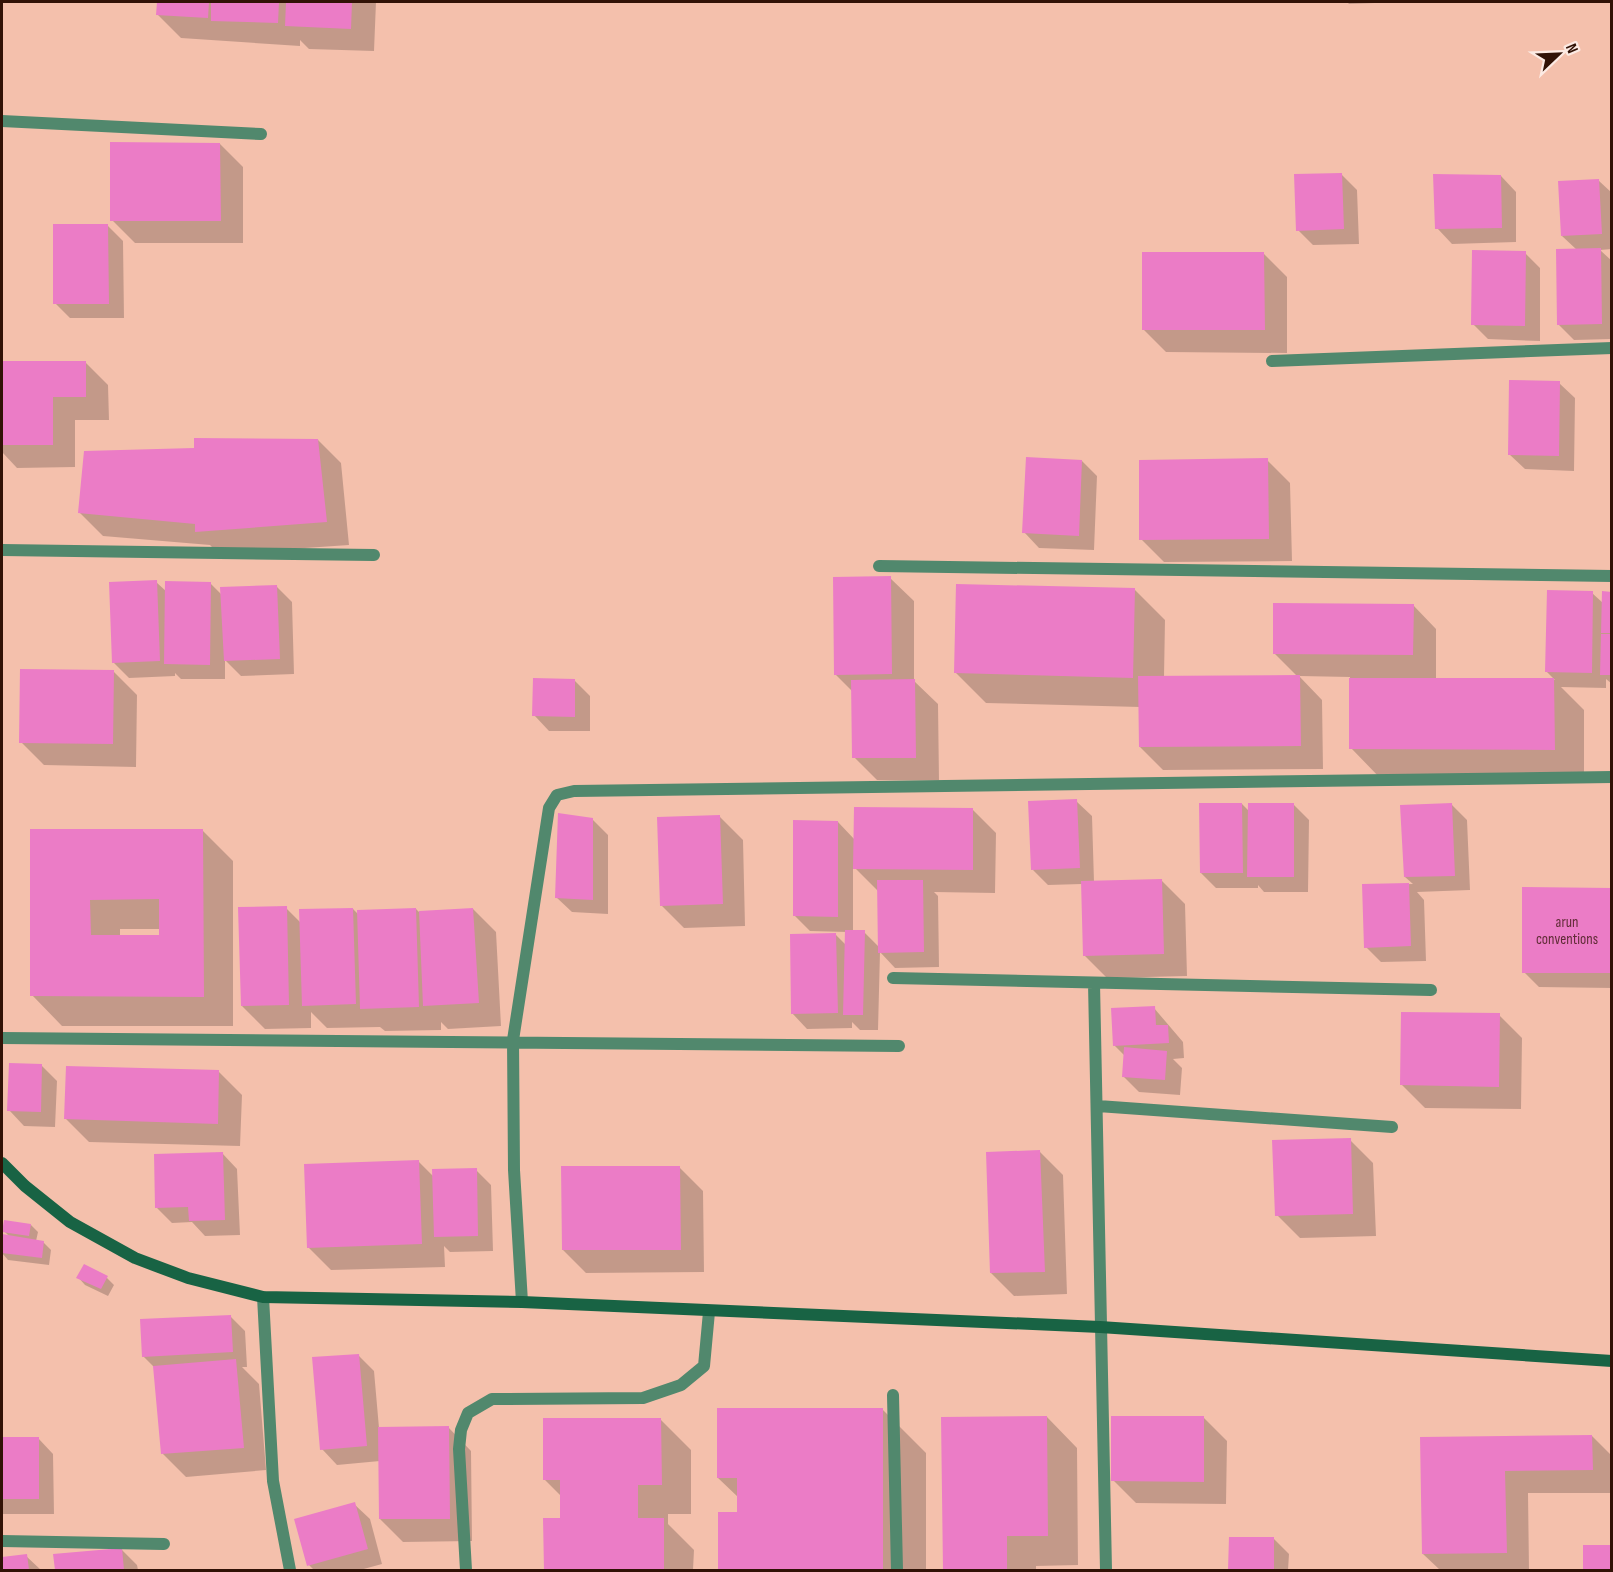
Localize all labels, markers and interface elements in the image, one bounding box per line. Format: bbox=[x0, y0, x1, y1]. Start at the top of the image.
north arrow bbox=[1529, 24, 1589, 84]
text: N bbox=[1561, 41, 1582, 56]
house number: arun conventions bbox=[1536, 913, 1598, 949]

